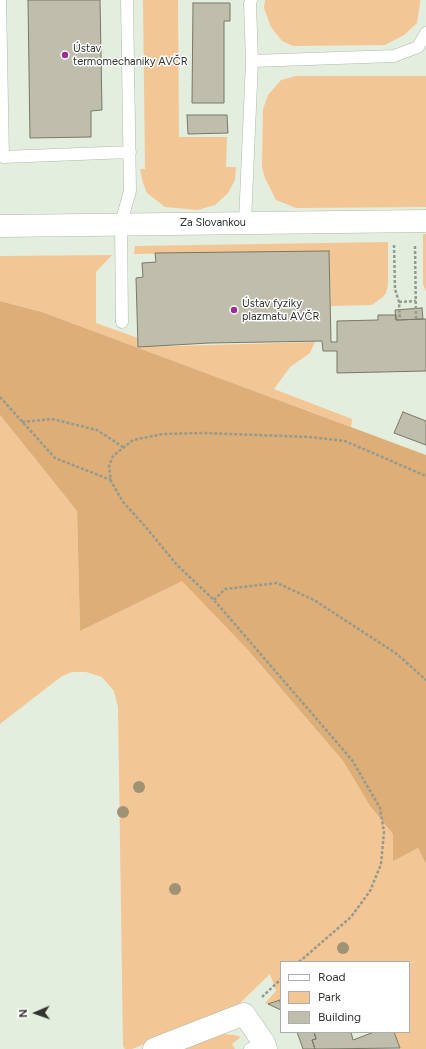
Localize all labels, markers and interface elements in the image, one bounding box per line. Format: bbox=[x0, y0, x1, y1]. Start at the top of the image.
place label: Ústav termomechaniky AVČR bbox=[73, 42, 188, 68]
marker: Ústav termomechaniky AVČR bbox=[60, 50, 70, 60]
street label: Za Slovankou bbox=[180, 216, 246, 230]
place label: Ústav fyziky plazmatu AVČR bbox=[242, 297, 319, 323]
marker: Ústav fyziky plazmatu AVČR bbox=[229, 305, 239, 315]
legend bbox=[280, 961, 410, 1033]
text: Road bbox=[318, 970, 346, 984]
text: Park bbox=[318, 990, 341, 1004]
north arrow bbox=[16, 993, 56, 1033]
text: N bbox=[17, 1009, 30, 1018]
text: Building bbox=[318, 1010, 361, 1024]

